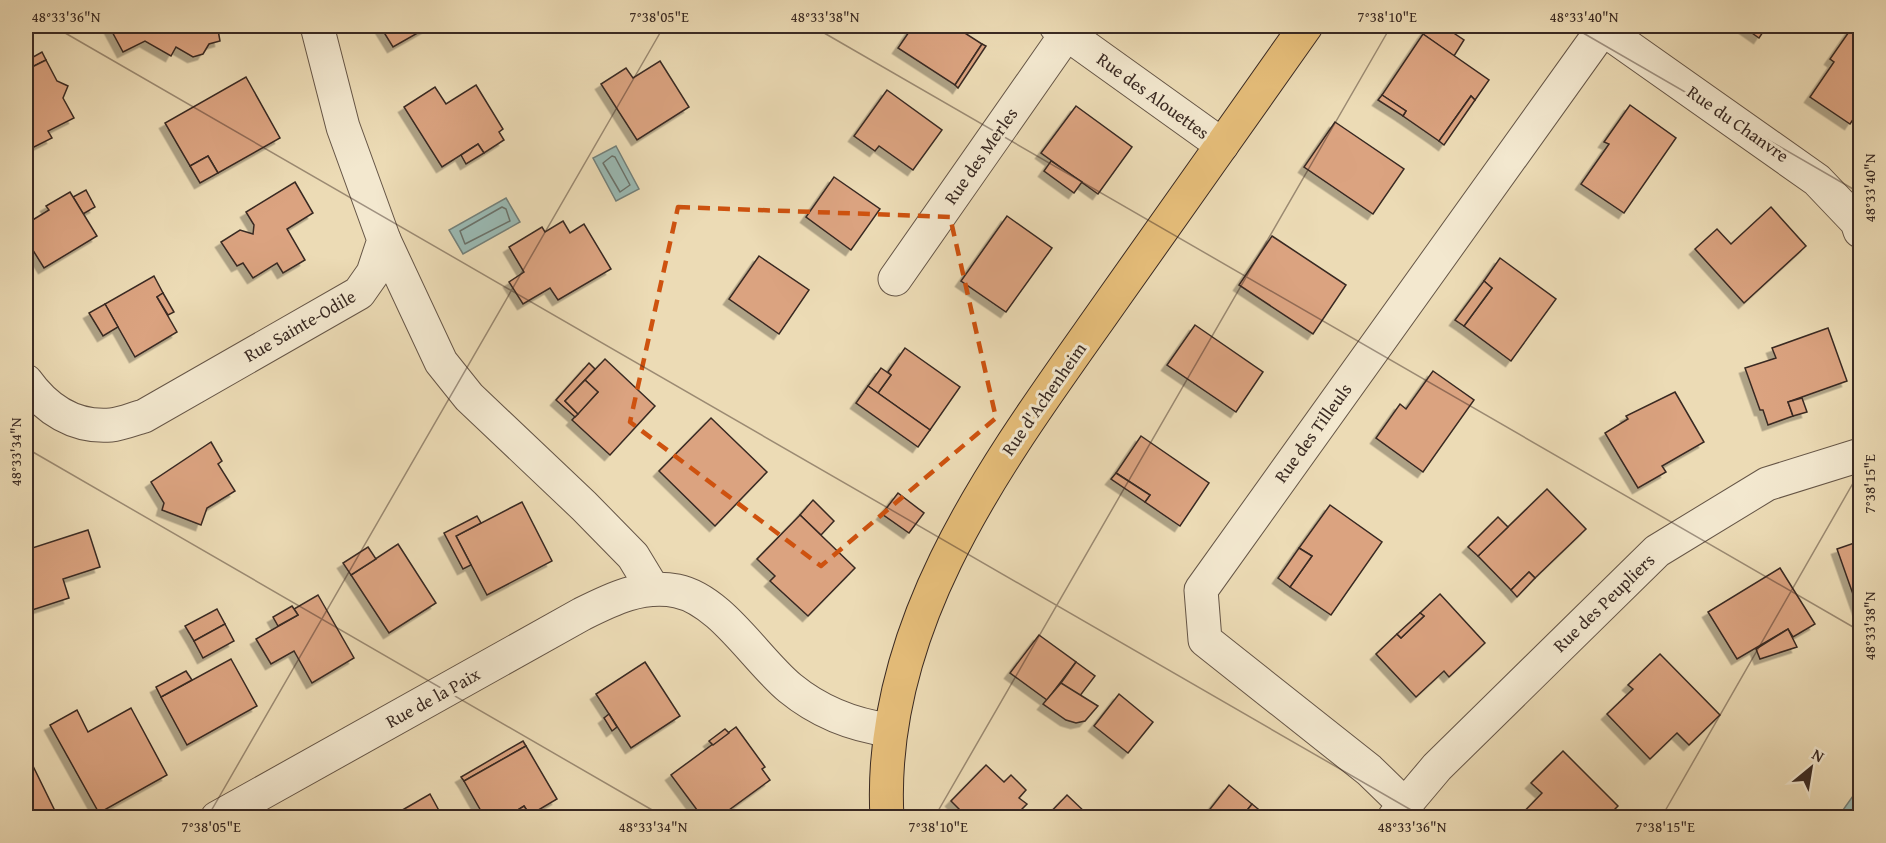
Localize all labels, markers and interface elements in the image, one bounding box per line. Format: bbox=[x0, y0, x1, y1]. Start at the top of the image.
text: 48°33'36"N bbox=[32, 6, 101, 27]
text: 7°38'05"E bbox=[629, 6, 689, 27]
text: 48°33'38"N bbox=[791, 6, 860, 27]
text: 7°38'10"E bbox=[1357, 6, 1417, 27]
text: 48°33'40"N bbox=[1550, 6, 1619, 27]
street label: Rue des Alouettes bbox=[1091, 45, 1215, 146]
street label: Rue du Chanvre bbox=[1682, 78, 1795, 169]
street label: Rue des Merles bbox=[937, 102, 1024, 210]
text: 48°33'40"N bbox=[1859, 153, 1880, 222]
street label: Rue Sainte-Odile bbox=[239, 283, 361, 369]
street label: Rue d'Achenheim bbox=[995, 337, 1093, 461]
street label: Rue des Tilleuls bbox=[1267, 377, 1358, 488]
text: 48°33'34"N bbox=[5, 417, 26, 486]
text: 7°38'15"E bbox=[1859, 454, 1880, 514]
street label: Rue des Peupliers bbox=[1547, 547, 1661, 658]
text: 48°33'38"N bbox=[1859, 591, 1880, 660]
street label: Rue de la Paix bbox=[381, 660, 486, 735]
north arrow bbox=[1781, 738, 1841, 798]
text: N bbox=[1808, 742, 1829, 768]
text: 7°38'05"E bbox=[181, 816, 241, 837]
text: 48°33'34"N bbox=[619, 816, 688, 837]
text: 7°38'10"E bbox=[908, 816, 968, 837]
text: 48°33'36"N bbox=[1378, 816, 1447, 837]
text: 7°38'15"E bbox=[1635, 816, 1695, 837]

